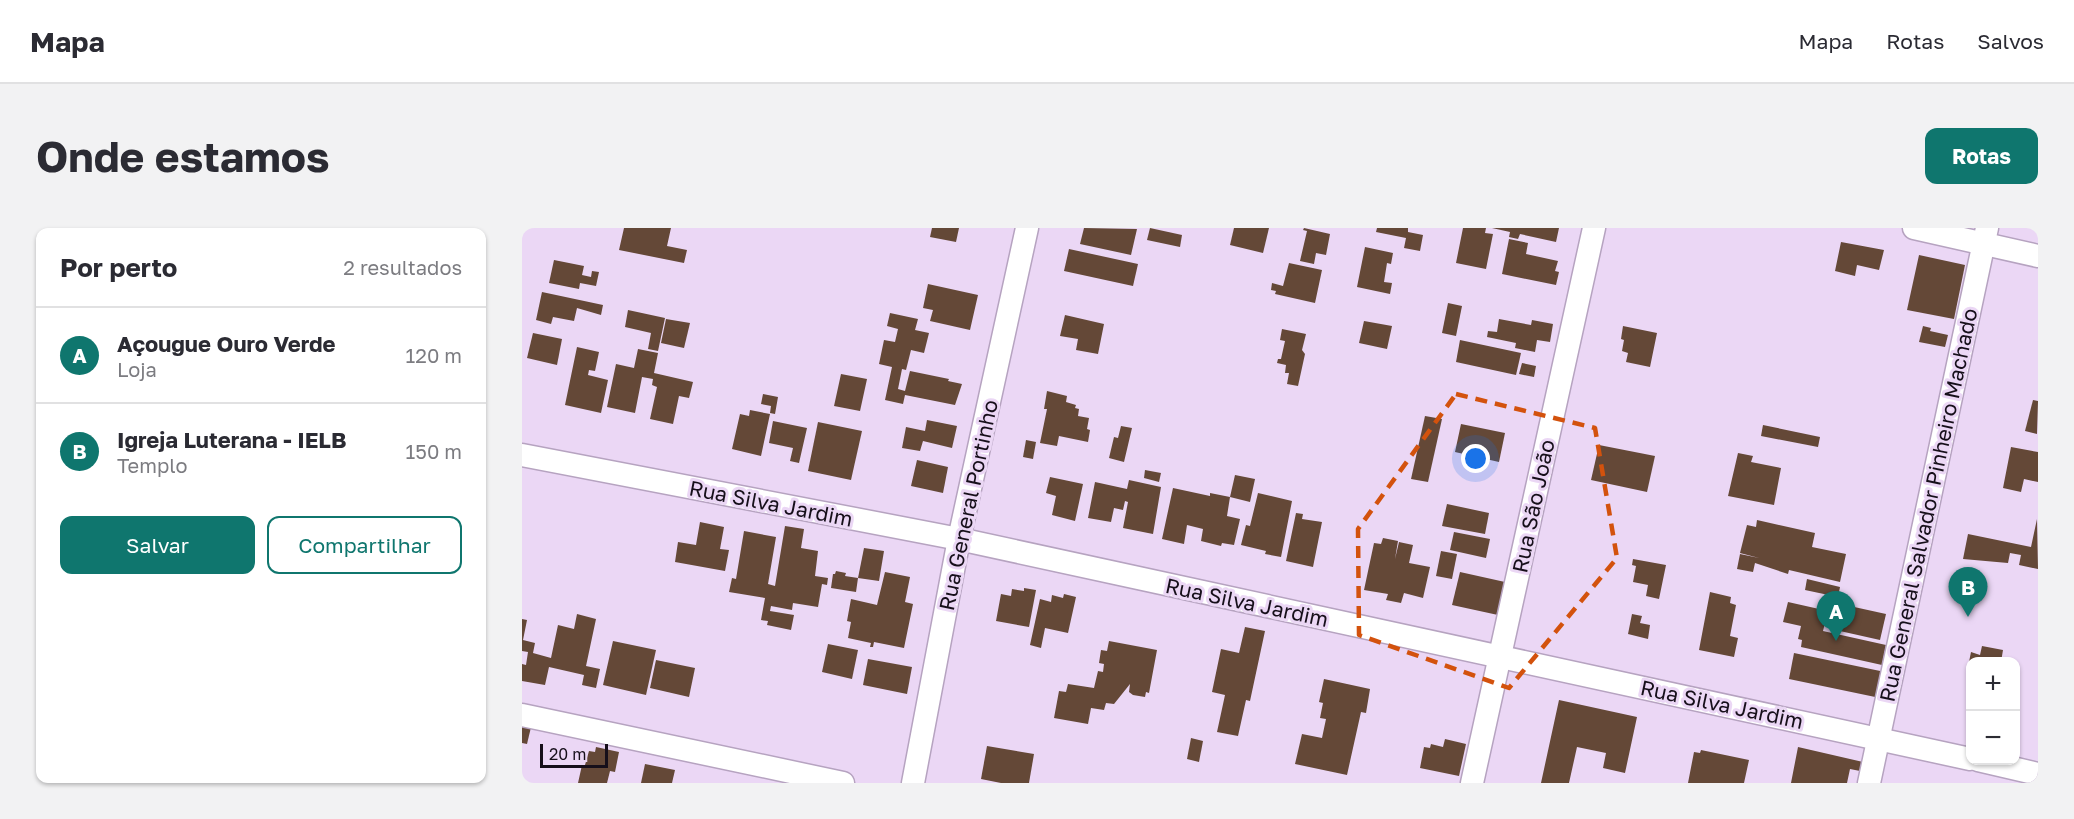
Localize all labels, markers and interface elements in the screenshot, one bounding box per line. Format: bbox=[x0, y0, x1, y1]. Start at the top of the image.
text: Mapa bbox=[30, 25, 105, 58]
text: Mapa bbox=[1799, 28, 1853, 54]
text: Rotas bbox=[1886, 28, 1944, 54]
text: Salvos bbox=[1977, 28, 2044, 54]
button: Rotas bbox=[1925, 128, 2038, 184]
text: Onde estamos bbox=[36, 131, 330, 181]
text: Por perto bbox=[60, 252, 177, 283]
text: 2 resultados bbox=[343, 255, 462, 279]
street label: Rua General Salvador Pinheiro Machado bbox=[1874, 306, 1982, 704]
text: Açougue Ouro Verde bbox=[117, 330, 335, 357]
text: A bbox=[72, 343, 87, 367]
text: 120 m bbox=[406, 343, 462, 367]
text: Loja bbox=[117, 357, 157, 381]
street label: Rua General Portinho bbox=[933, 397, 1003, 613]
text: Igreja Luterana - IELB bbox=[117, 426, 346, 453]
street label: Rua São João bbox=[1506, 437, 1560, 575]
text: B bbox=[72, 439, 87, 463]
text: 150 m bbox=[406, 439, 462, 463]
your location bbox=[1461, 444, 1490, 473]
text: Templo bbox=[117, 453, 187, 477]
street label: Rua Silva Jardim bbox=[687, 474, 855, 532]
button: Salvar bbox=[60, 516, 255, 574]
button: Compartilhar bbox=[267, 516, 462, 574]
pin: B bbox=[1948, 568, 1988, 617]
street label: Rua Silva Jardim bbox=[1163, 572, 1331, 632]
pin: A bbox=[1816, 592, 1856, 641]
map controls bbox=[1966, 657, 2020, 765]
button: + bbox=[1966, 657, 2020, 711]
street label: Rua Silva Jardim bbox=[1638, 674, 1806, 734]
button: − bbox=[1966, 711, 2020, 765]
scale bar bbox=[540, 741, 608, 768]
text: 20 m bbox=[549, 744, 586, 764]

